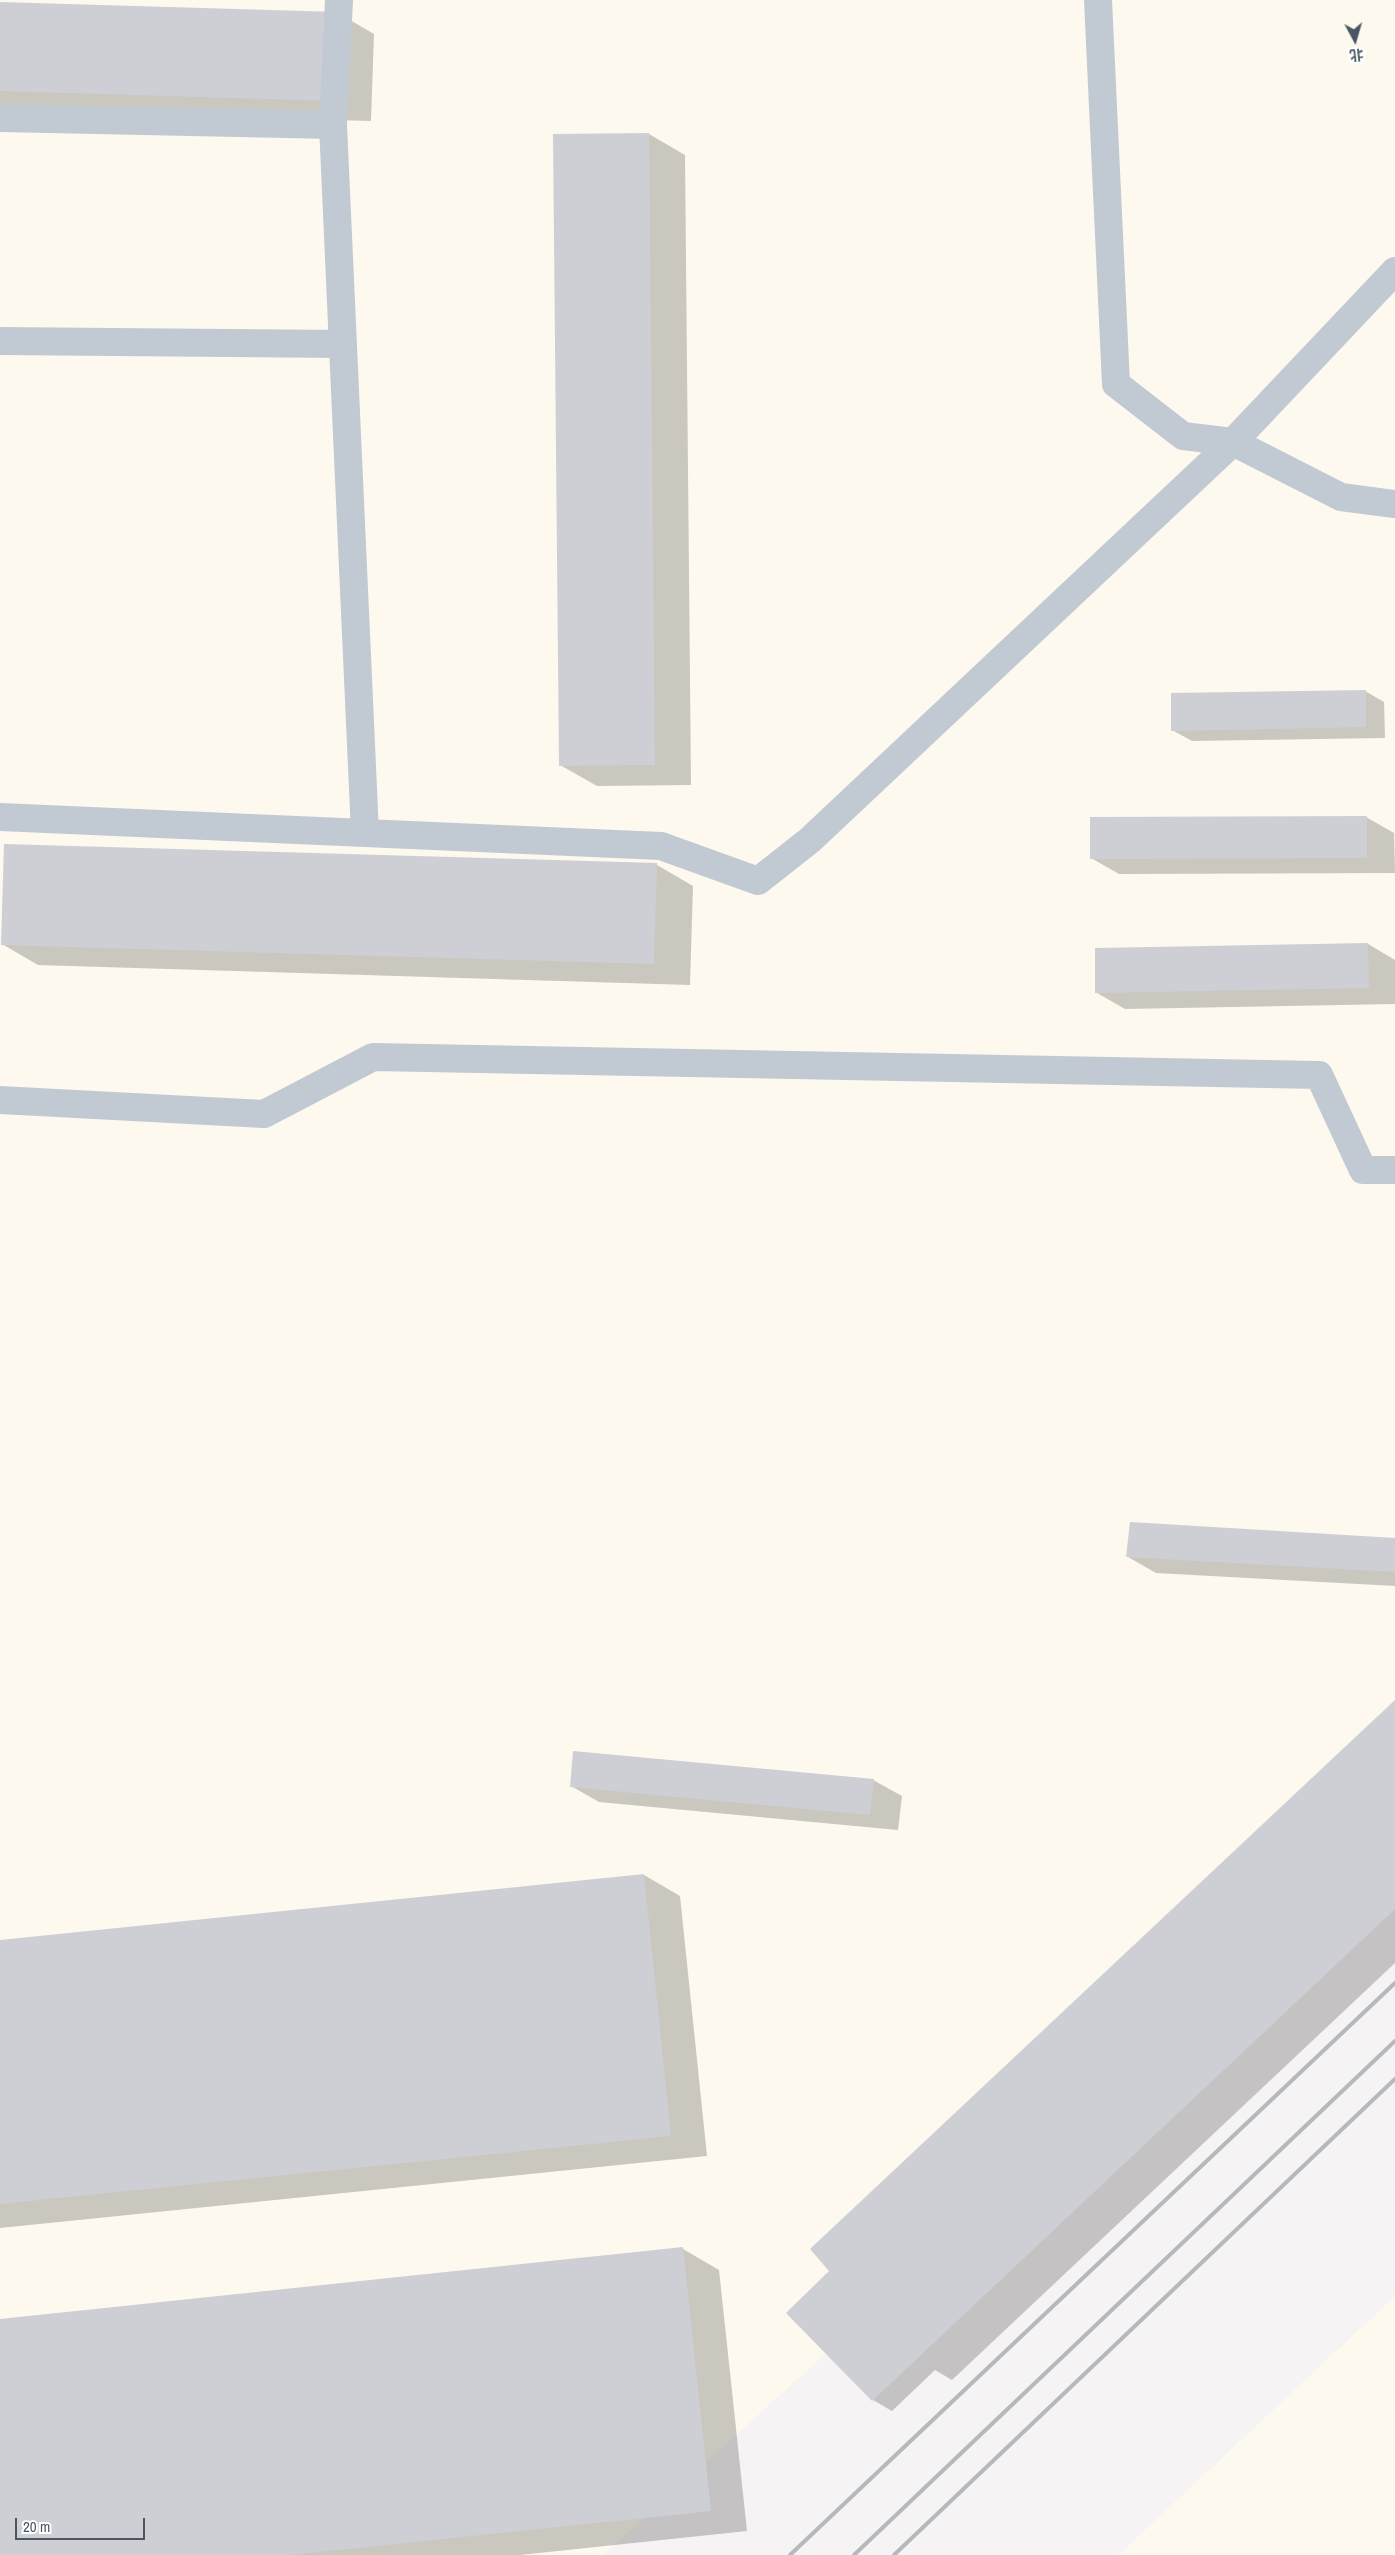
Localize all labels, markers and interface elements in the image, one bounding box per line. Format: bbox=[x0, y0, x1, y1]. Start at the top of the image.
north arrow bbox=[1330, 15, 1380, 65]
text: 北 bbox=[1349, 45, 1364, 65]
scale bar bbox=[18, 2508, 148, 2540]
text: 20 m bbox=[23, 2516, 50, 2537]

